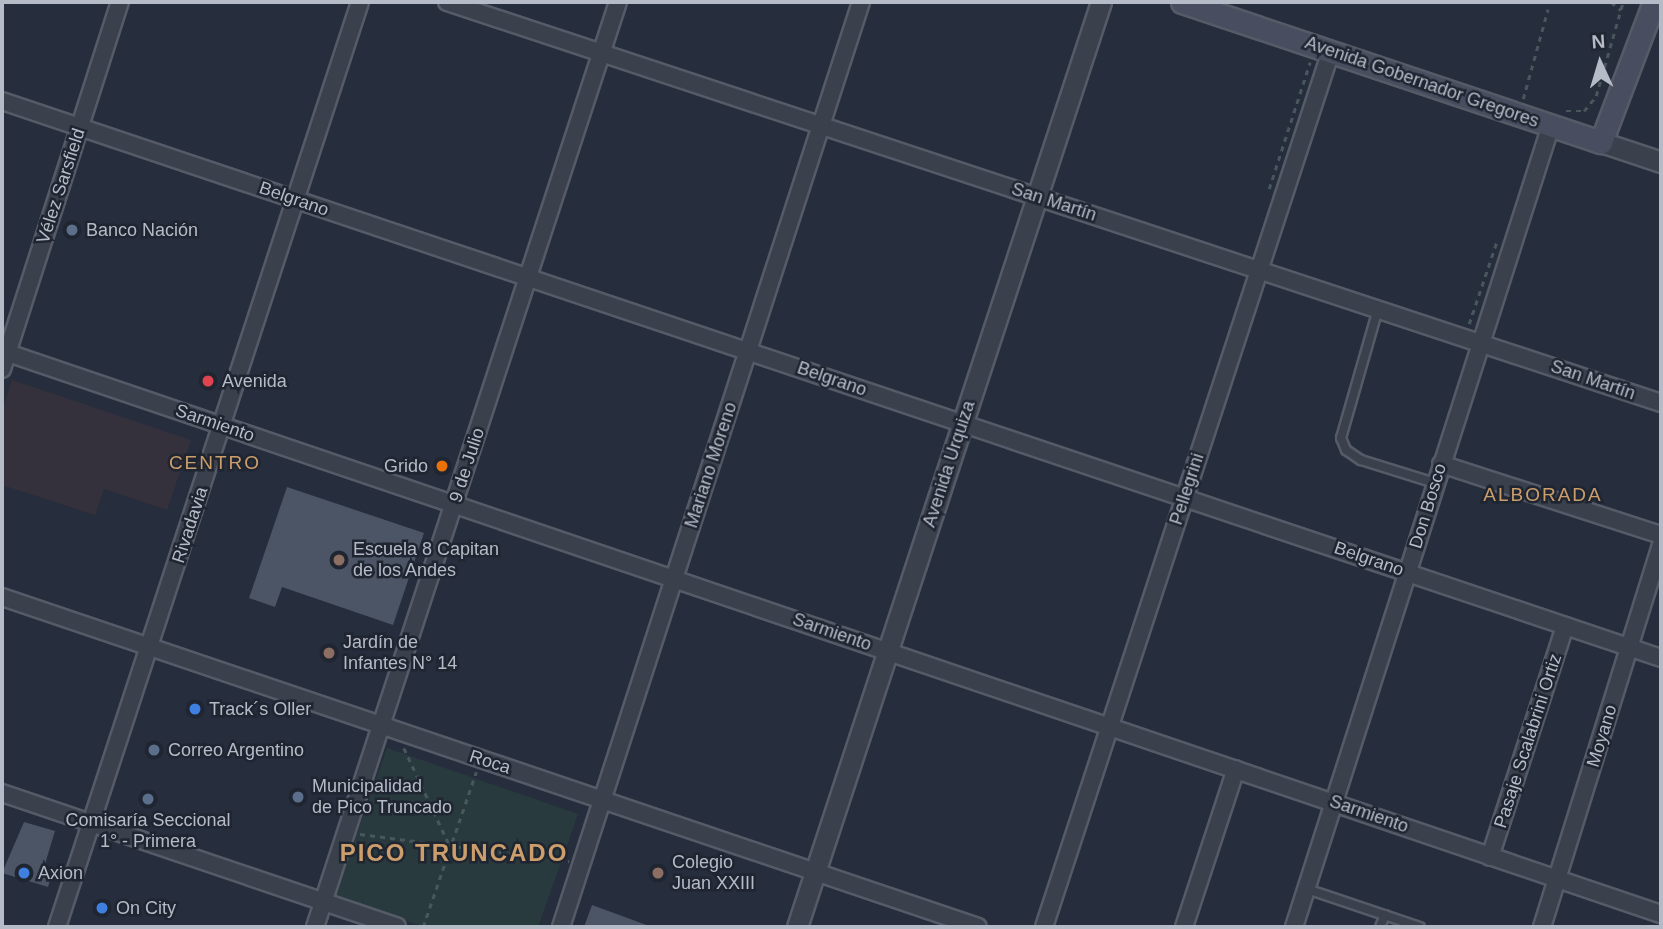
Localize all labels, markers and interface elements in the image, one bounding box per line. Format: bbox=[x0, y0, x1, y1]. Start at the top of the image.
north arrow bbox=[1565, 28, 1635, 98]
text: N bbox=[1591, 31, 1606, 53]
street label: Avenida Gobernador Gregores bbox=[1302, 32, 1542, 132]
street label: Vélez Sarsfield bbox=[32, 126, 90, 246]
street label: Belgrano bbox=[256, 177, 332, 221]
street label: San Martín bbox=[1009, 178, 1099, 226]
place label: Banco Nación bbox=[86, 219, 198, 241]
marker: Banco Nación bbox=[64, 222, 80, 238]
street label: San Martín bbox=[1548, 355, 1638, 405]
street label: Belgrano bbox=[794, 357, 870, 401]
place label: Avenida bbox=[222, 370, 287, 392]
marker: Avenida bbox=[200, 373, 216, 389]
street label: Avenida Urquiza bbox=[918, 398, 980, 530]
street label: Sarmiento bbox=[173, 399, 257, 447]
street label: Mariano Moreno bbox=[680, 399, 742, 531]
street label: 9 de Julio bbox=[445, 425, 489, 505]
street label: Pellegrini bbox=[1165, 450, 1209, 528]
district label: CENTRO bbox=[170, 452, 260, 474]
place label: Grido bbox=[384, 455, 428, 477]
marker: Grido bbox=[434, 458, 450, 474]
street label: Don Bosco bbox=[1405, 461, 1451, 551]
street label: Rivadavia bbox=[168, 484, 212, 566]
district label: ALBORADA bbox=[1484, 484, 1602, 506]
street label: Belgrano bbox=[1331, 537, 1407, 581]
place label: Escuela 8 Capitan de los Andes bbox=[353, 539, 499, 582]
marker: Escuela 8 Capitan de los Andes bbox=[331, 552, 347, 568]
street label: Sarmiento bbox=[790, 608, 874, 656]
place label: Jardín de Infantes N° 14 bbox=[343, 632, 457, 674]
marker: Jardín de Infantes N° 14 bbox=[321, 645, 337, 661]
street label: Pasaje Scalabrini Ortiz bbox=[1490, 651, 1566, 831]
place label: Track´s Oller bbox=[209, 698, 311, 720]
marker: Track´s Oller bbox=[187, 701, 203, 717]
street label: Moyano bbox=[1582, 702, 1622, 770]
place label: Correo Argentino bbox=[168, 739, 305, 761]
marker: Correo Argentino bbox=[146, 742, 162, 758]
street label: Roca bbox=[467, 745, 513, 779]
place label: Municipalidad de Pico Truncado bbox=[312, 776, 452, 818]
marker: Municipalidad de Pico Truncado bbox=[290, 789, 306, 805]
street label: Sarmiento bbox=[1327, 790, 1411, 838]
marker: Comisaría Seccional 1° - Primera bbox=[140, 791, 156, 807]
place label: Comisaría Seccional 1° - Primera bbox=[65, 810, 231, 852]
district label: PICO TRUNCADO bbox=[341, 839, 567, 867]
place label: Colegio Juan XXIII bbox=[672, 852, 755, 894]
place label: Axion bbox=[38, 862, 83, 884]
marker: Axion bbox=[16, 865, 32, 881]
marker: Colegio Juan XXIII bbox=[650, 865, 666, 881]
place label: On City bbox=[116, 897, 176, 919]
marker: On City bbox=[94, 900, 110, 916]

